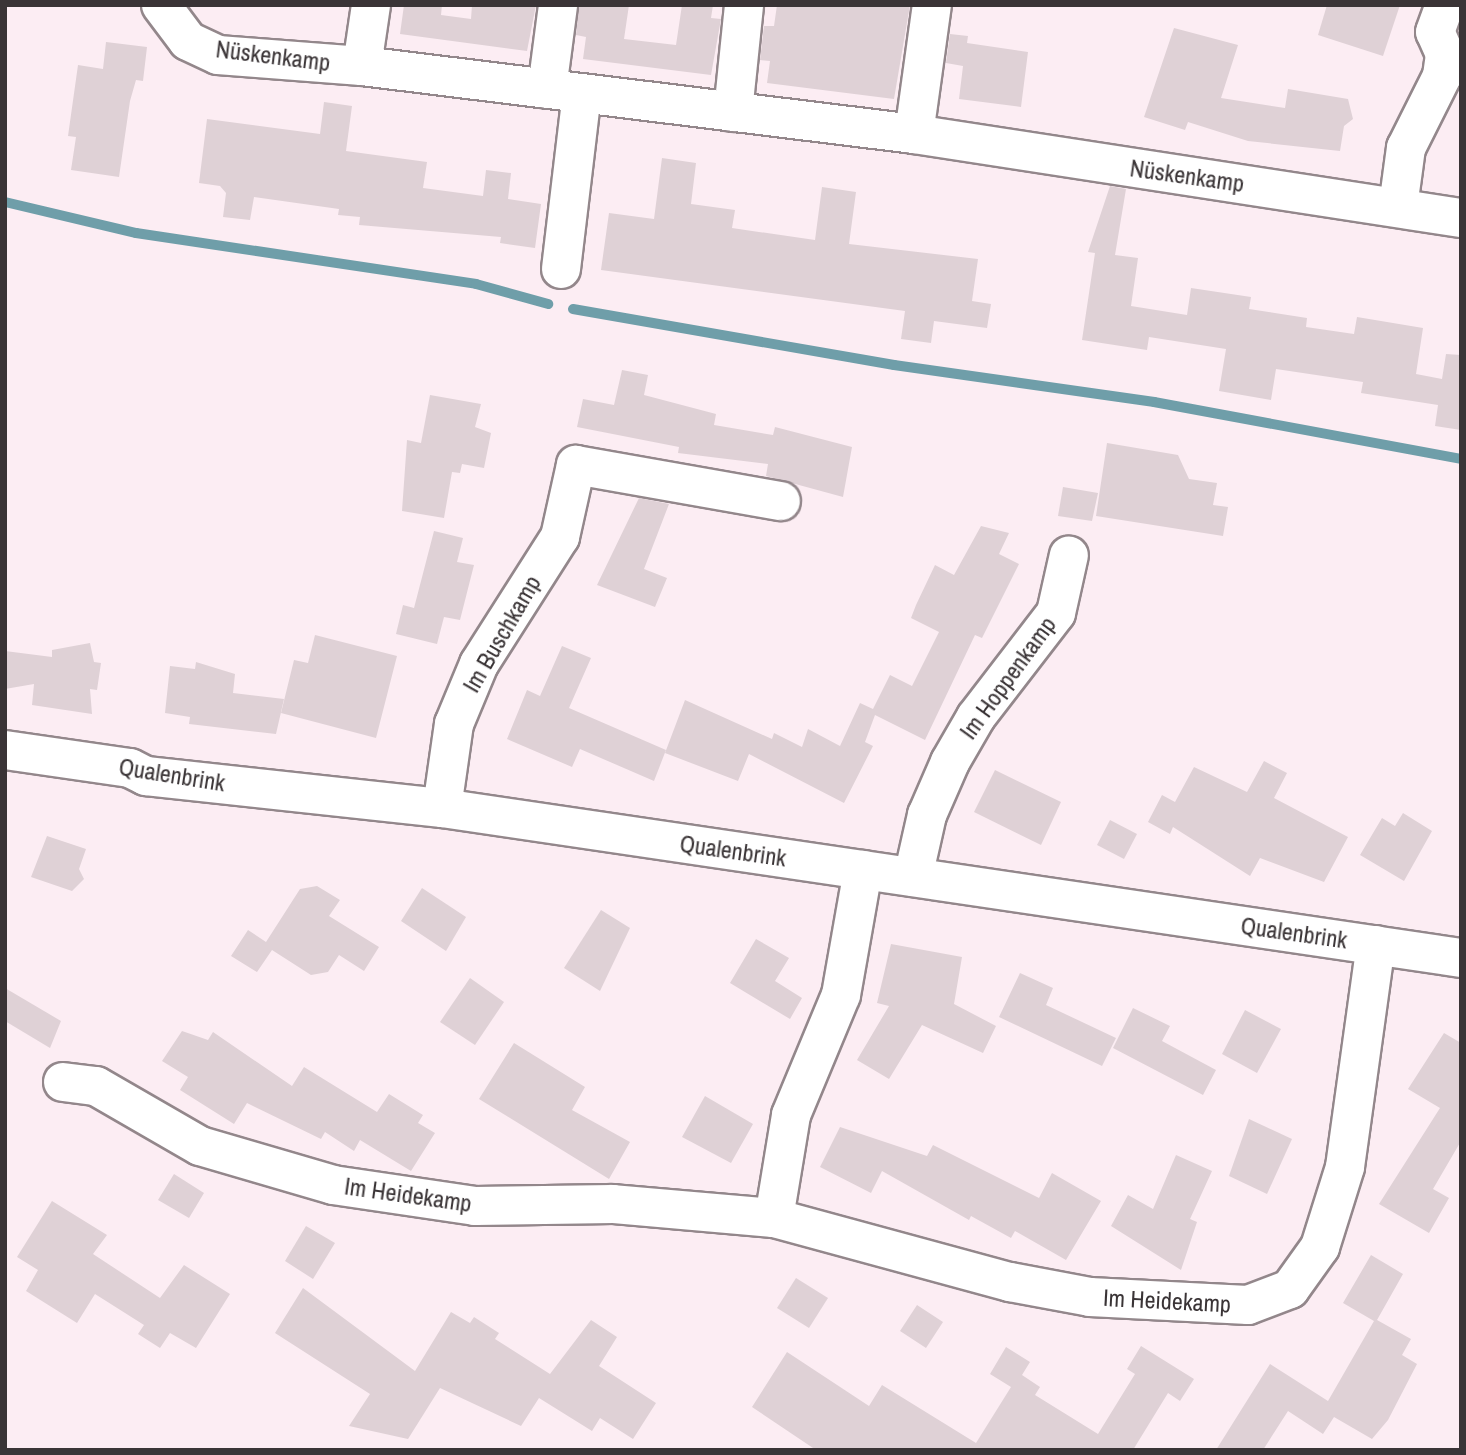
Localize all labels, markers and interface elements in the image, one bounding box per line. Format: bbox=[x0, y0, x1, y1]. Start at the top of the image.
street label: Nüskenkamp bbox=[214, 35, 332, 77]
street label: Nüskenkamp bbox=[1128, 154, 1246, 198]
street label: Im Buschkamp bbox=[457, 570, 547, 698]
street label: Im Hoppenkamp bbox=[954, 611, 1062, 745]
street label: Qualenbrink bbox=[117, 752, 227, 798]
street label: Qualenbrink bbox=[678, 829, 788, 873]
street label: Qualenbrink bbox=[1239, 911, 1349, 955]
street label: Im Heidekamp bbox=[343, 1172, 473, 1218]
street label: Im Heidekamp bbox=[1102, 1283, 1232, 1319]

